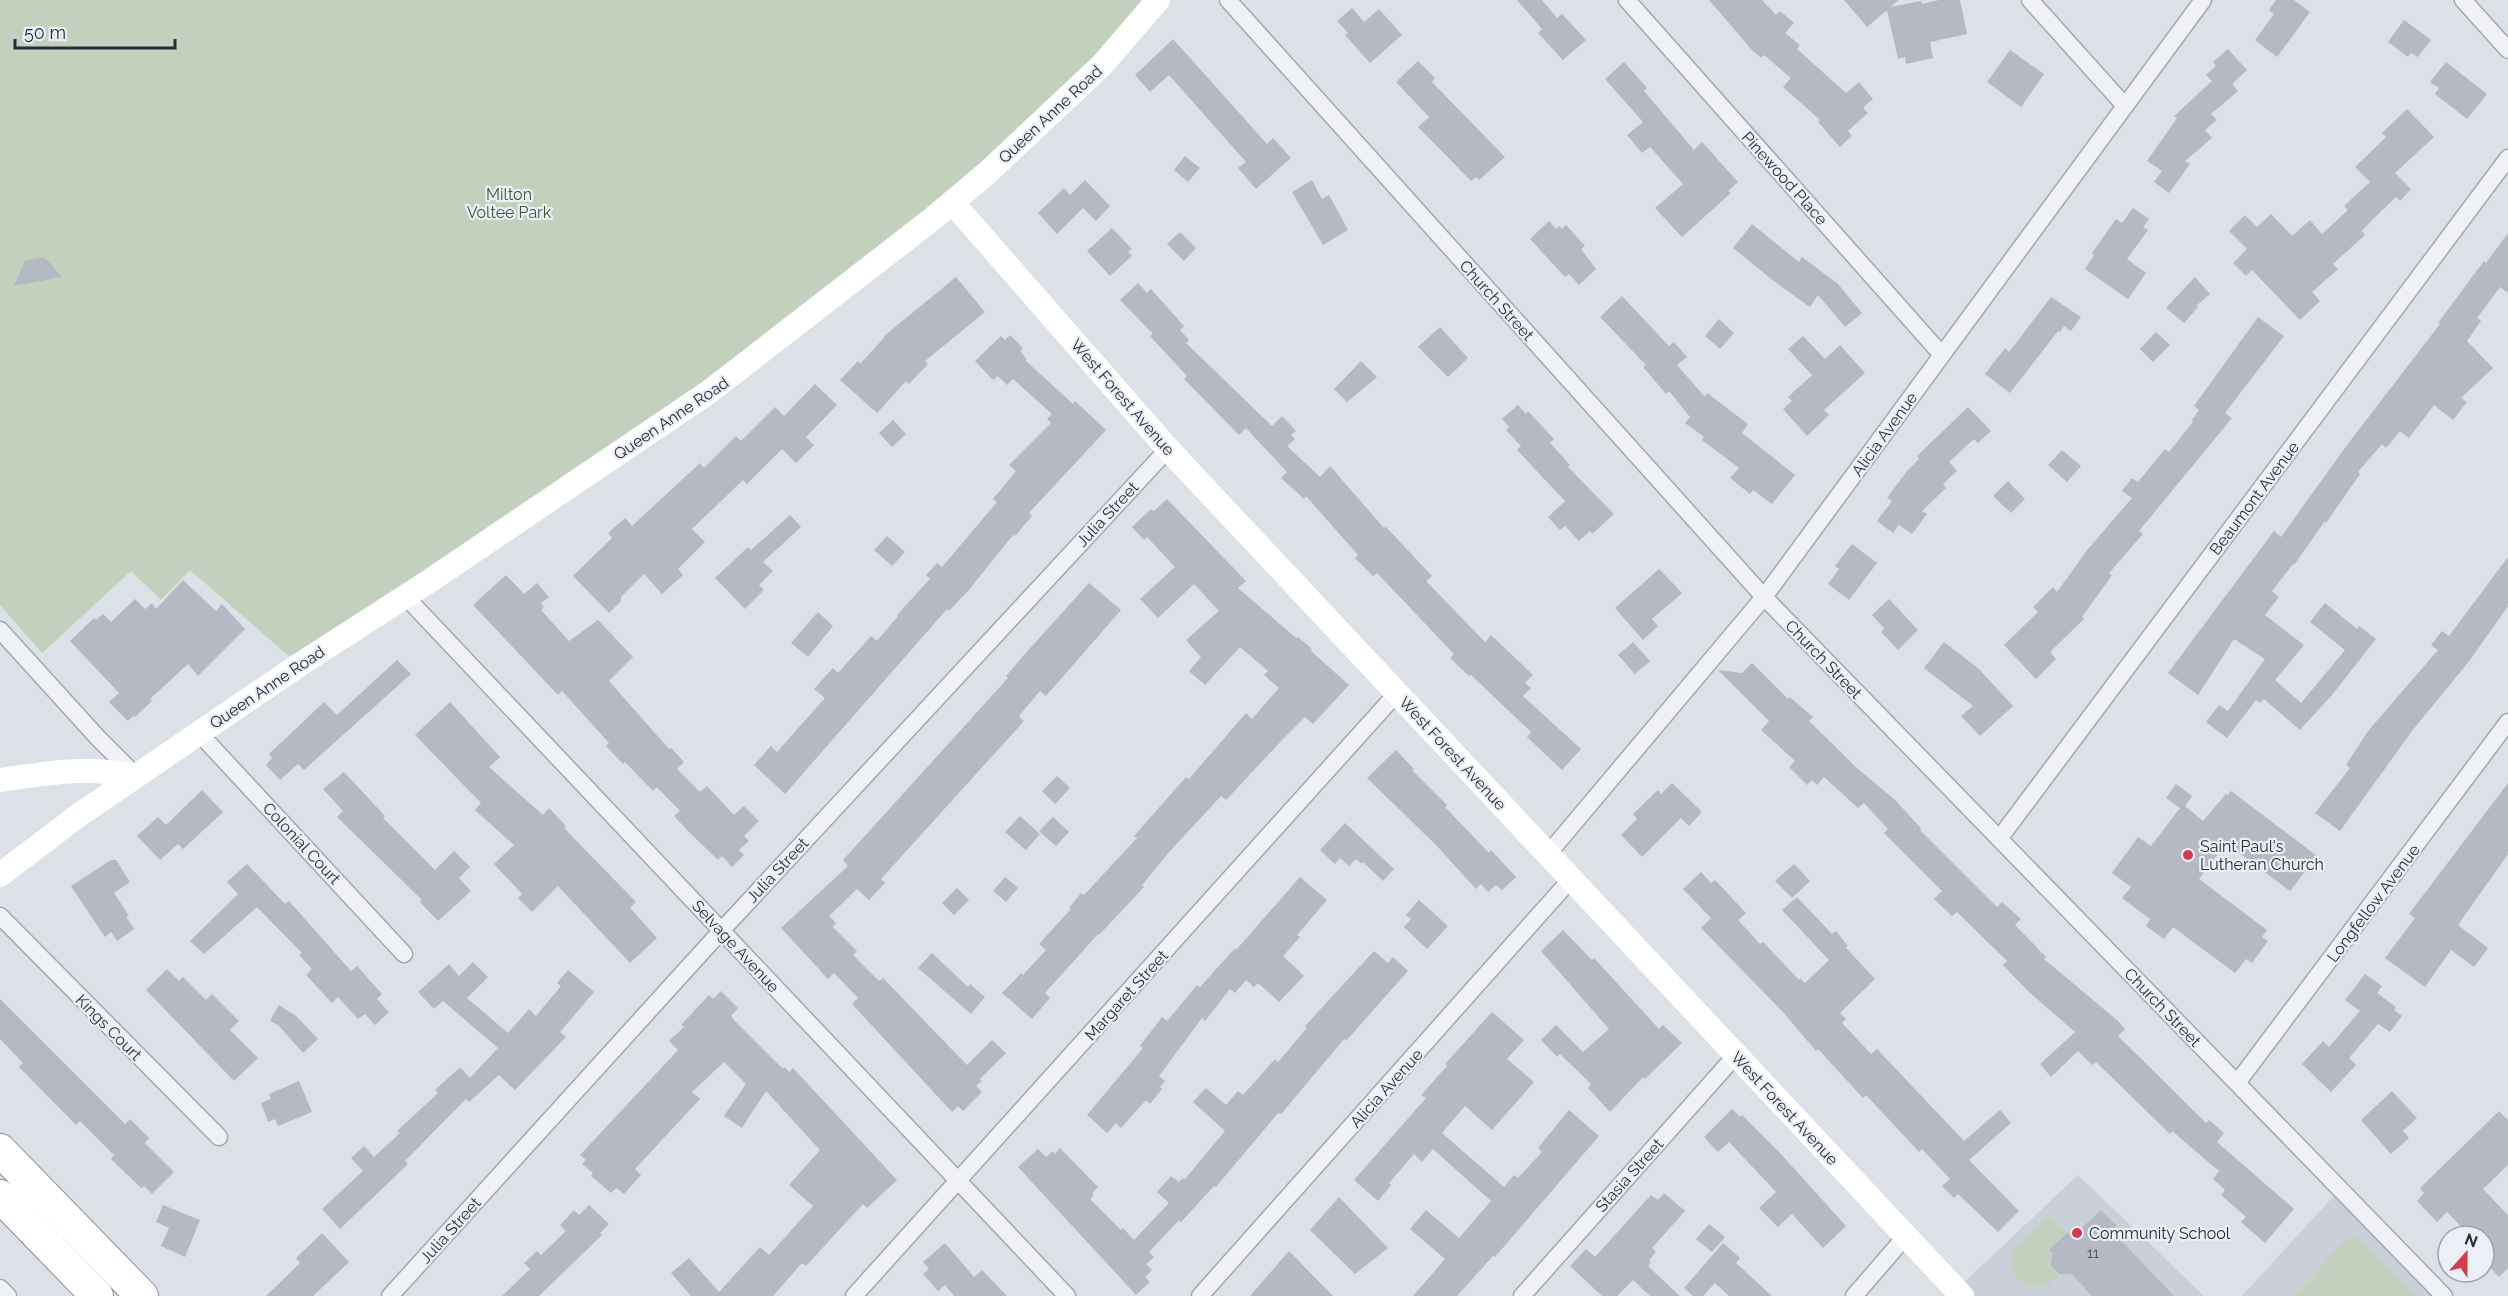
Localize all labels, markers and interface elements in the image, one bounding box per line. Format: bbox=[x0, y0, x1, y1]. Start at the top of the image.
scale bar bbox=[15, 12, 176, 50]
text: 50 m bbox=[24, 22, 66, 43]
street label: Queen Anne Road bbox=[995, 62, 1106, 167]
street label: Pinewood Place bbox=[1738, 128, 1831, 229]
park label: Milton Voltee Park bbox=[467, 185, 552, 222]
street label: Church Street bbox=[1456, 256, 1538, 345]
street label: West Forest Avenue bbox=[1067, 335, 1178, 459]
street label: Queen Anne Road bbox=[610, 373, 732, 464]
street label: Alicia Avenue bbox=[1848, 389, 1921, 480]
street label: Beaumont Avenue bbox=[2206, 438, 2303, 559]
street label: Julia Street bbox=[1072, 477, 1143, 551]
street label: Church Street bbox=[1781, 616, 1866, 703]
street label: Queen Anne Road bbox=[206, 642, 328, 733]
street label: West Forest Avenue bbox=[1395, 693, 1510, 814]
street label: Colonial Court bbox=[259, 799, 345, 889]
street label: Julia Street bbox=[742, 833, 813, 907]
place label: Saint Paul's Lutheran Church bbox=[2200, 837, 2324, 874]
street label: Longfellow Avenue bbox=[2323, 841, 2424, 966]
marker: Saint Paul's Lutheran Church bbox=[2181, 848, 2195, 862]
street label: Selvage Avenue bbox=[688, 896, 783, 996]
street label: Margaret Street bbox=[1081, 946, 1172, 1044]
street label: Church Street bbox=[2120, 964, 2205, 1051]
street label: Kings Court bbox=[72, 990, 146, 1065]
street label: Alicia Avenue bbox=[1346, 1045, 1427, 1132]
street label: West Forest Avenue bbox=[1727, 1048, 1842, 1169]
street label: Stasia Street bbox=[1592, 1134, 1668, 1216]
street label: Julia Street bbox=[416, 1193, 485, 1267]
place label: Community School bbox=[2089, 1224, 2231, 1243]
north arrow bbox=[2436, 1224, 2496, 1284]
marker: Community School bbox=[2070, 1226, 2084, 1240]
text: N bbox=[2462, 1229, 2480, 1252]
house number: 11 bbox=[2087, 1245, 2099, 1261]

